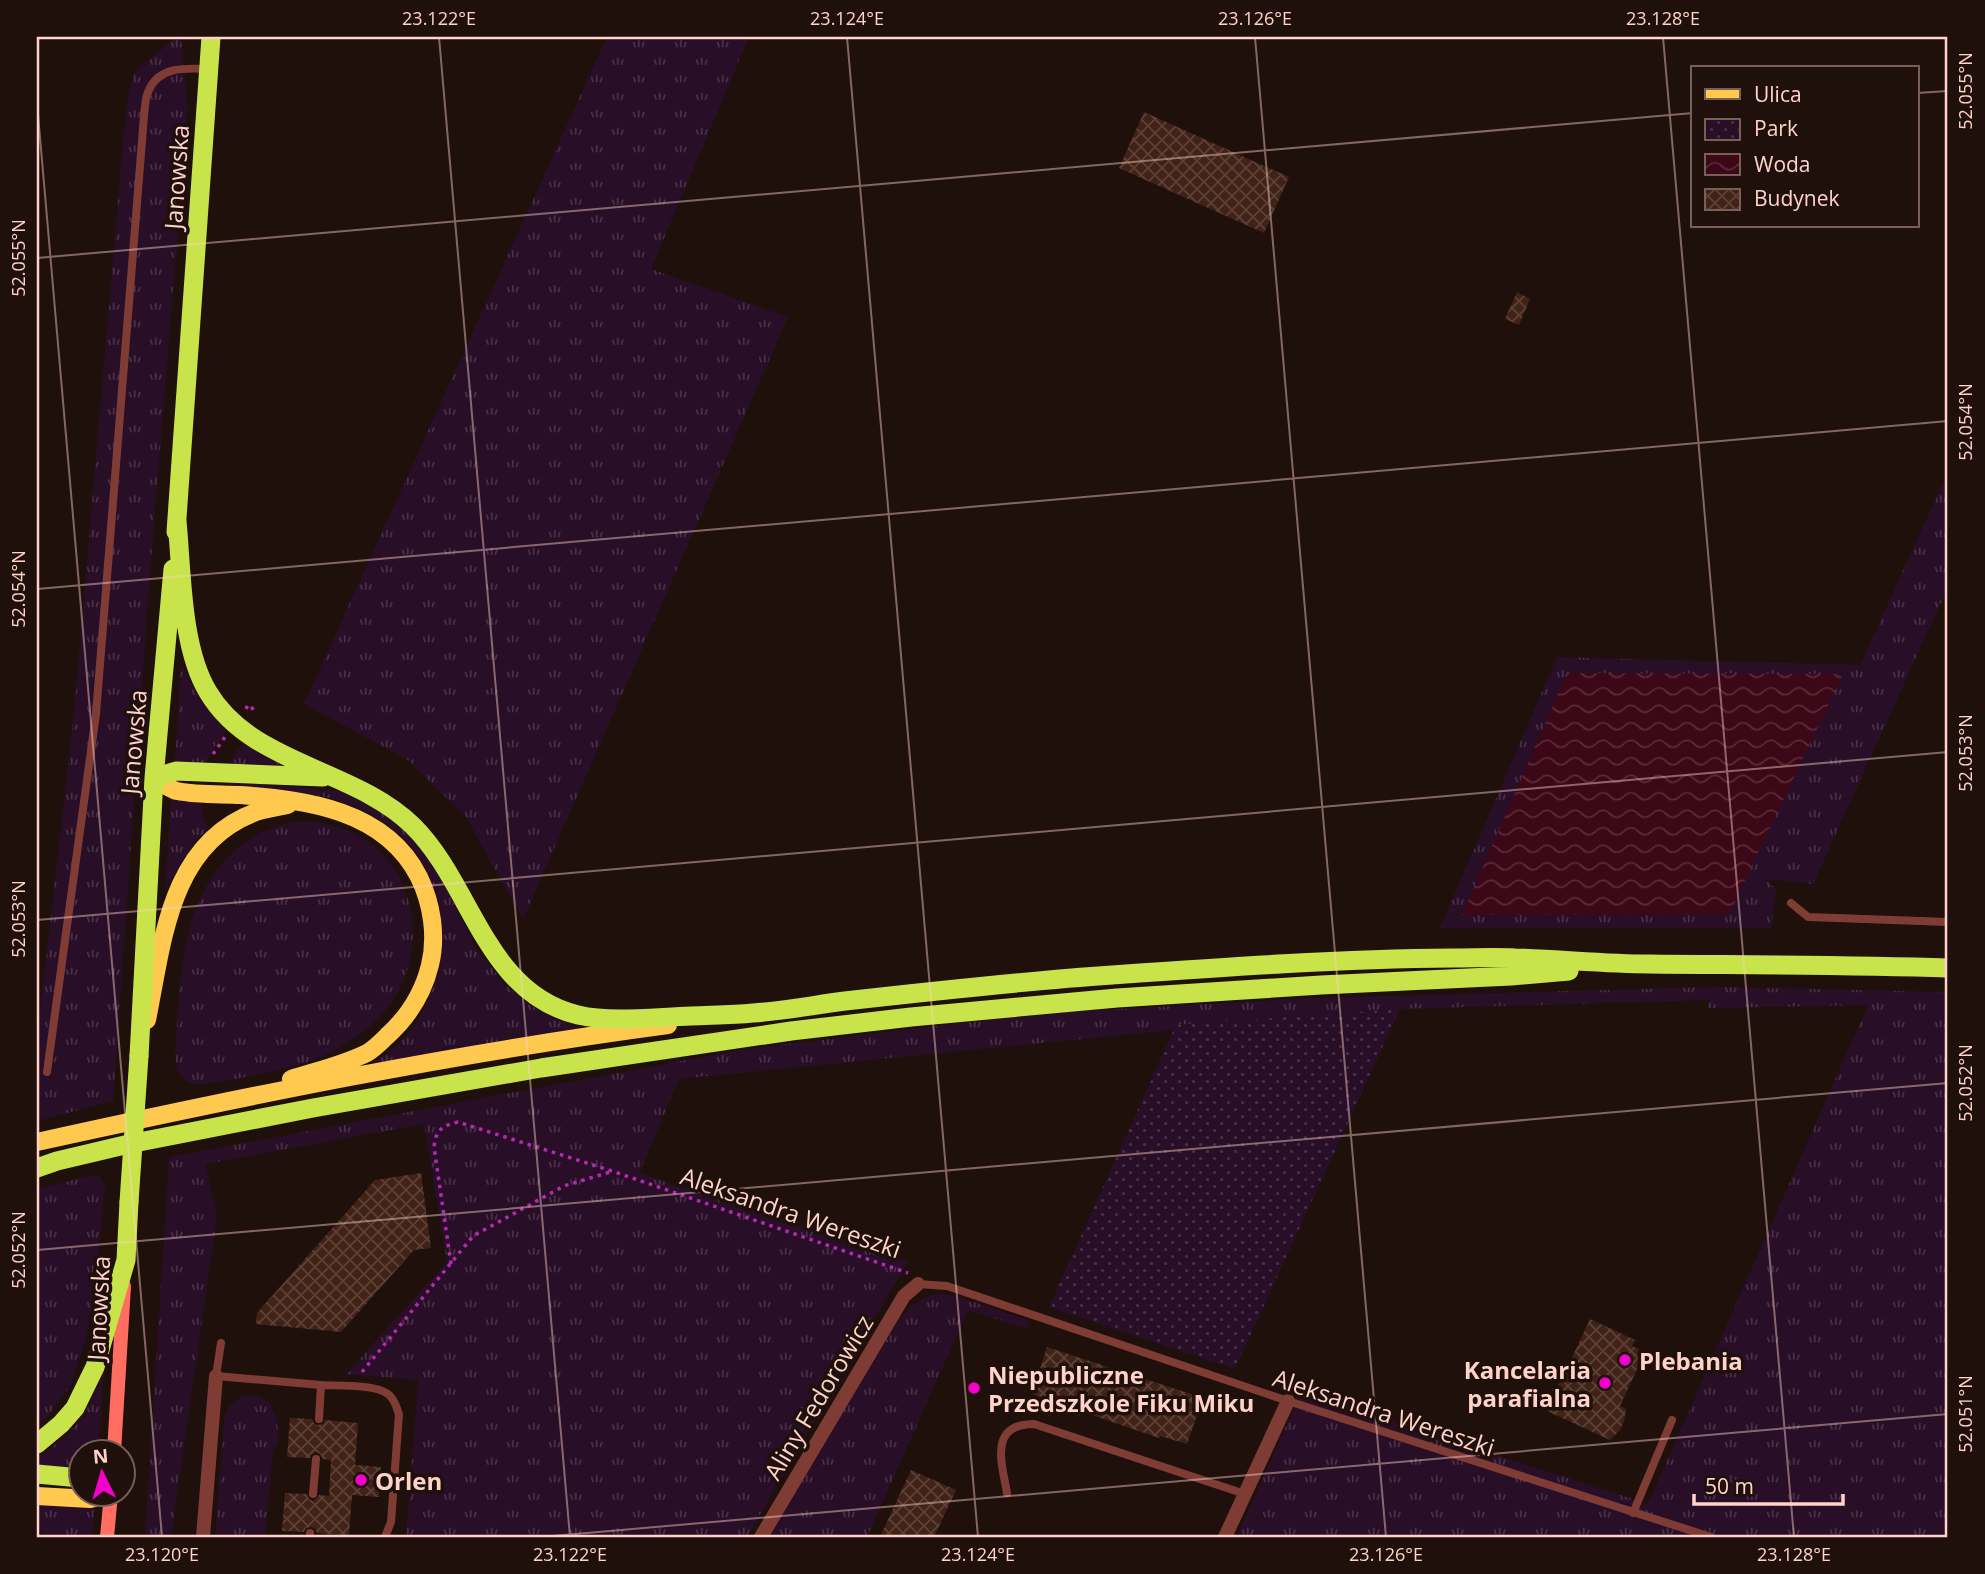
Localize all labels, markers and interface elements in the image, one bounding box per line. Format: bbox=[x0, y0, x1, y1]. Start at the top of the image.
text: 23.122°E bbox=[402, 6, 476, 30]
text: 23.124°E bbox=[810, 6, 884, 30]
text: 23.126°E bbox=[1218, 6, 1292, 30]
text: 23.128°E bbox=[1626, 6, 1700, 30]
text: 52.055°N bbox=[1953, 52, 1977, 130]
legend bbox=[1691, 66, 1918, 228]
text: Ulica bbox=[1754, 80, 1802, 108]
text: Park bbox=[1754, 114, 1798, 142]
street label: Janowska bbox=[156, 124, 196, 232]
text: Woda bbox=[1754, 150, 1811, 178]
text: Budynek bbox=[1754, 184, 1840, 212]
text: 52.055°N bbox=[6, 219, 30, 297]
text: 52.054°N bbox=[1953, 383, 1977, 461]
text: 52.054°N bbox=[6, 550, 30, 628]
street label: Janowska bbox=[112, 688, 154, 798]
text: 52.053°N bbox=[1953, 714, 1977, 792]
text: 52.053°N bbox=[6, 880, 30, 958]
text: 52.052°N bbox=[1953, 1044, 1977, 1122]
street label: Aleksandra Wereszki bbox=[676, 1159, 906, 1265]
text: 52.052°N bbox=[6, 1211, 30, 1289]
street label: Janowska bbox=[79, 1255, 117, 1363]
street label: Aliny Fedorowicz bbox=[756, 1308, 880, 1486]
place label: Plebania bbox=[1639, 1344, 1743, 1377]
marker: Plebania bbox=[1617, 1352, 1633, 1368]
place label: Kancelaria parafialna bbox=[1464, 1353, 1591, 1414]
place label: Niepubliczne Przedszkole Fiku Miku bbox=[988, 1358, 1254, 1419]
street label: Aleksandra Wereszki bbox=[1269, 1361, 1499, 1463]
marker: Kancelaria parafialna bbox=[1597, 1375, 1613, 1391]
text: 52.051°N bbox=[1953, 1375, 1977, 1453]
marker: Niepubliczne Przedszkole Fiku Miku bbox=[966, 1380, 982, 1396]
north arrow bbox=[66, 1438, 136, 1508]
text: N bbox=[92, 1442, 109, 1470]
scale bar bbox=[1694, 1462, 1843, 1506]
place label: Orlen bbox=[375, 1464, 442, 1497]
marker: Orlen bbox=[353, 1472, 369, 1488]
text: 50 m bbox=[1705, 1472, 1754, 1500]
text: 23.120°E bbox=[125, 1542, 199, 1566]
text: 23.122°E bbox=[533, 1542, 607, 1566]
text: 23.124°E bbox=[941, 1542, 1015, 1566]
text: 23.126°E bbox=[1349, 1542, 1423, 1566]
text: 23.128°E bbox=[1757, 1542, 1831, 1566]

